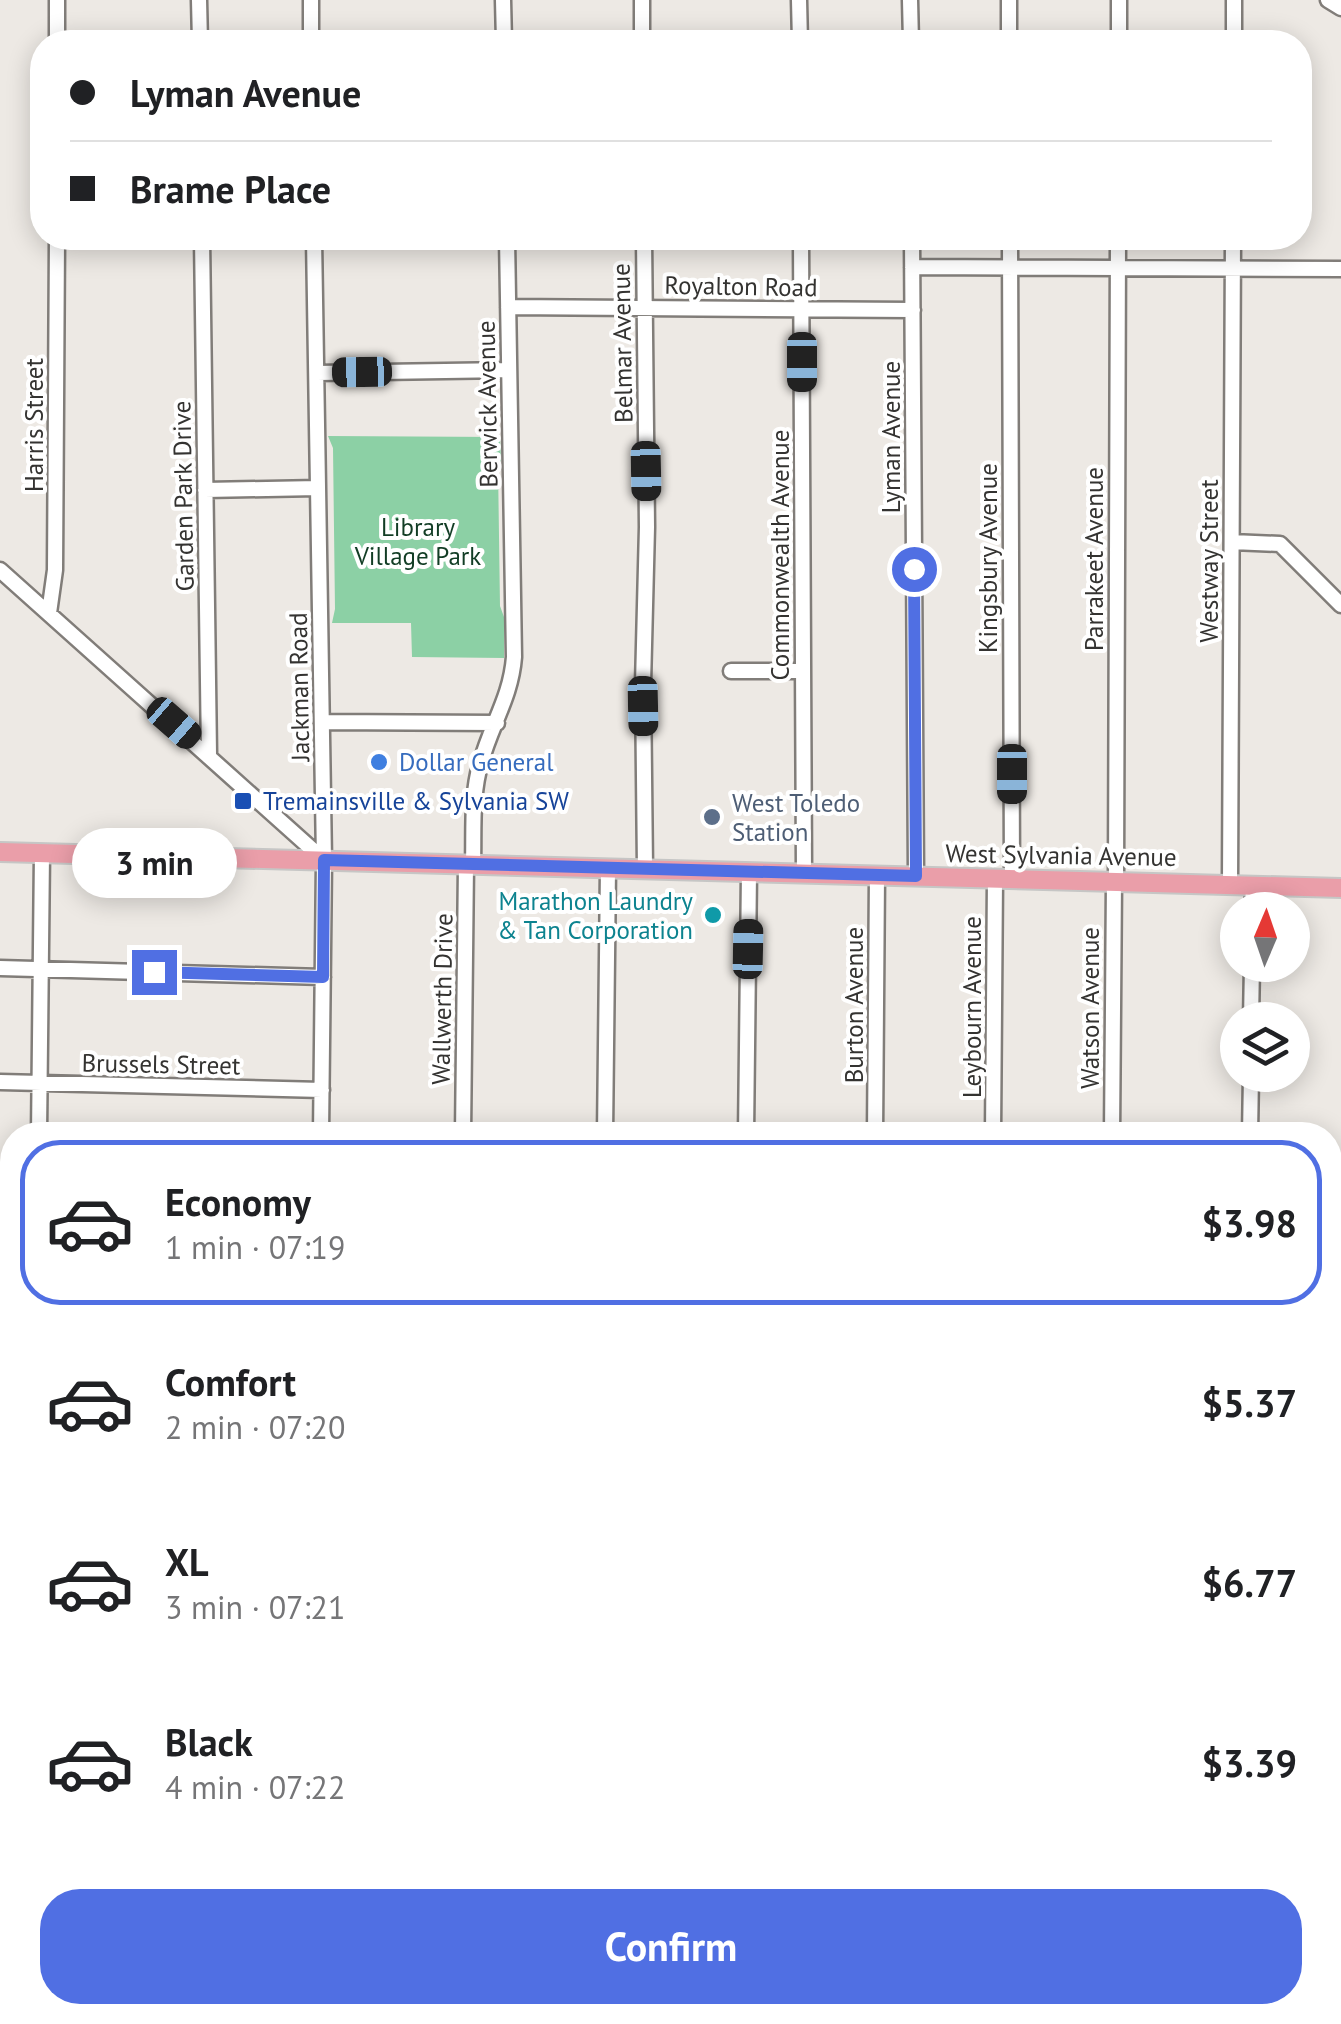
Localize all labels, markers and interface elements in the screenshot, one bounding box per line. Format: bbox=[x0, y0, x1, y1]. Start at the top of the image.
text: Lyman Avenue bbox=[130, 68, 361, 117]
text: Brame Place bbox=[130, 164, 331, 213]
street label: Belmar Avenue bbox=[605, 263, 639, 423]
street label: Royalton Road bbox=[664, 269, 818, 303]
street label: Berwick Avenue bbox=[470, 320, 504, 488]
car bbox=[787, 332, 817, 392]
car bbox=[332, 356, 392, 388]
street label: Harris Street bbox=[18, 358, 50, 492]
street label: Lyman Avenue bbox=[875, 361, 907, 513]
street label: Garden Park Drive bbox=[165, 400, 201, 592]
street label: Commonwealth Avenue bbox=[764, 429, 796, 681]
car bbox=[630, 441, 662, 501]
street label: Kingsbury Avenue bbox=[972, 463, 1004, 653]
street label: Parrakeet Avenue bbox=[1078, 467, 1110, 651]
street label: Westway Street bbox=[1193, 479, 1225, 643]
park label: Library Village Park bbox=[354, 511, 481, 572]
route start bbox=[892, 547, 937, 592]
street label: Jackman Road bbox=[282, 612, 316, 763]
car bbox=[627, 676, 659, 736]
car bbox=[142, 692, 206, 754]
car bbox=[997, 744, 1027, 804]
place label: Dollar General bbox=[399, 746, 554, 778]
marker: Dollar General bbox=[368, 751, 390, 773]
place label: Tremainsville & Sylvania SW bbox=[263, 785, 569, 817]
place label: West Toledo Station bbox=[732, 787, 860, 848]
marker: Tremainsville & Sylvania SW bbox=[232, 790, 254, 812]
marker: West Toledo Station bbox=[701, 806, 723, 828]
callout: 3 min bbox=[72, 827, 236, 897]
street label: West Sylvania Avenue bbox=[945, 837, 1177, 873]
text: 3 min bbox=[115, 842, 194, 884]
place label: Marathon Laundry & Tan Corporation bbox=[497, 885, 693, 946]
north arrow bbox=[1220, 892, 1310, 982]
map controls bbox=[1220, 892, 1310, 1092]
marker: Marathon Laundry & Tan Corporation bbox=[702, 904, 724, 926]
street label: Wallwerth Drive bbox=[425, 913, 459, 1085]
street label: Leybourn Avenue bbox=[956, 916, 988, 1098]
car bbox=[732, 919, 764, 979]
street label: Burton Avenue bbox=[838, 927, 870, 1083]
street label: Watson Avenue bbox=[1074, 927, 1106, 1089]
route end bbox=[132, 950, 177, 995]
button: layers bbox=[1220, 1002, 1310, 1092]
street label: Brussels Street bbox=[81, 1047, 241, 1081]
text: Economy bbox=[165, 1177, 311, 1226]
icon: car bbox=[45, 1178, 135, 1268]
text: $3.98 bbox=[1201, 1198, 1297, 1247]
text: 1 min · 07:19 bbox=[165, 1226, 345, 1268]
text: Comfort bbox=[165, 1357, 296, 1406]
icon: car bbox=[45, 1358, 135, 1448]
text: $5.37 bbox=[1201, 1378, 1297, 1427]
text: 2 min · 07:20 bbox=[165, 1406, 345, 1448]
text: XL bbox=[165, 1537, 209, 1586]
icon: car bbox=[45, 1538, 135, 1628]
text: $6.77 bbox=[1201, 1558, 1297, 1607]
text: 3 min · 07:21 bbox=[165, 1586, 345, 1628]
text: Black bbox=[165, 1717, 253, 1766]
icon: car bbox=[45, 1718, 135, 1808]
text: $3.39 bbox=[1201, 1738, 1297, 1787]
text: 4 min · 07:22 bbox=[165, 1766, 345, 1808]
button: Confirm bbox=[40, 1889, 1302, 2004]

